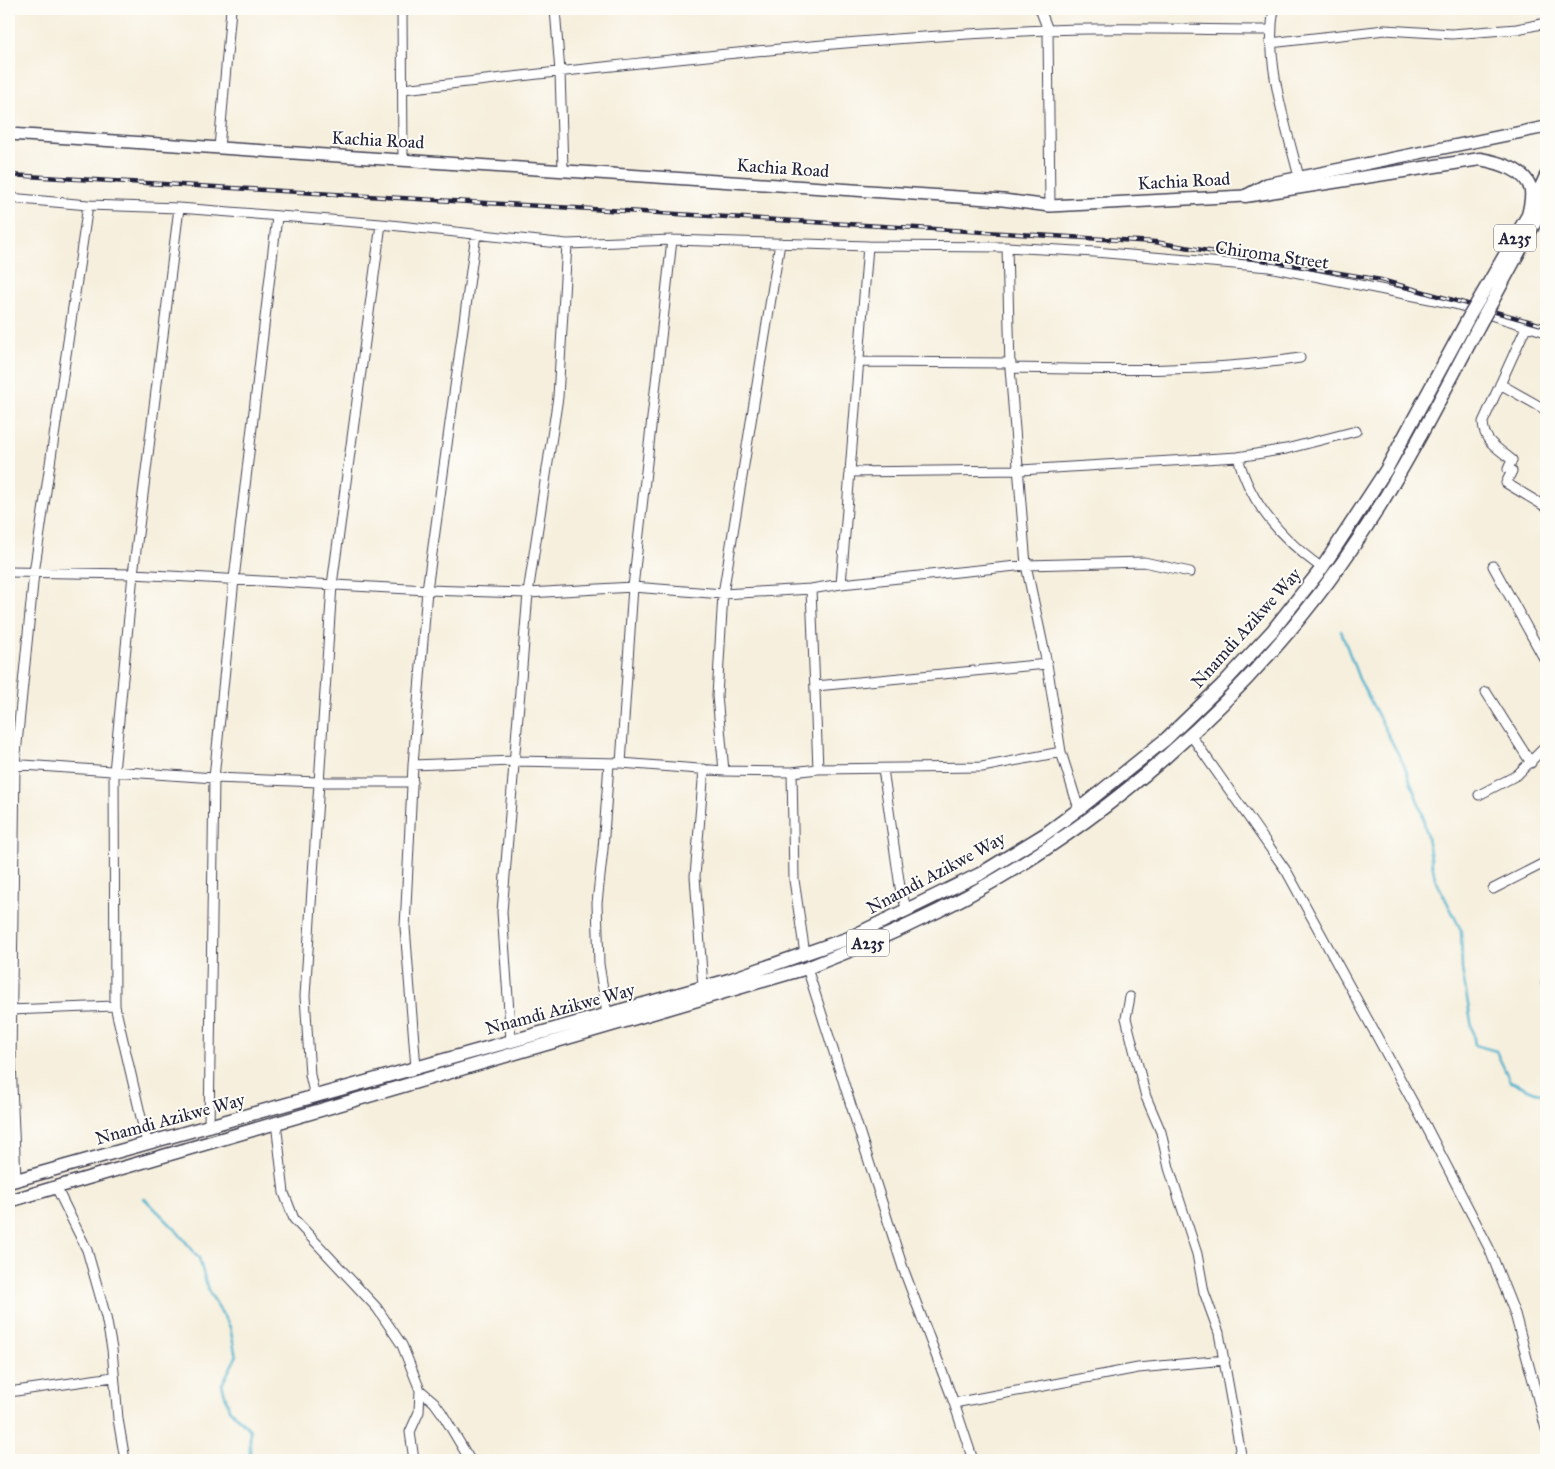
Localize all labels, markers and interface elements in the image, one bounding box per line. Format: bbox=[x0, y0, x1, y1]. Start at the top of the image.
street label: Kachia Road bbox=[331, 127, 425, 153]
street label: Kachia Road bbox=[736, 154, 830, 182]
street label: Kachia Road bbox=[1137, 168, 1231, 194]
road number: A235 bbox=[1494, 224, 1536, 252]
street label: Chiroma Street bbox=[1214, 236, 1331, 274]
street label: Nnamdi Azikwe Way bbox=[1186, 563, 1306, 693]
street label: Nnamdi Azikwe Way bbox=[863, 827, 1010, 919]
road number: A235 bbox=[847, 930, 889, 956]
street label: Nnamdi Azikwe Way bbox=[483, 978, 638, 1040]
street label: Nnamdi Azikwe Way bbox=[93, 1088, 248, 1150]

